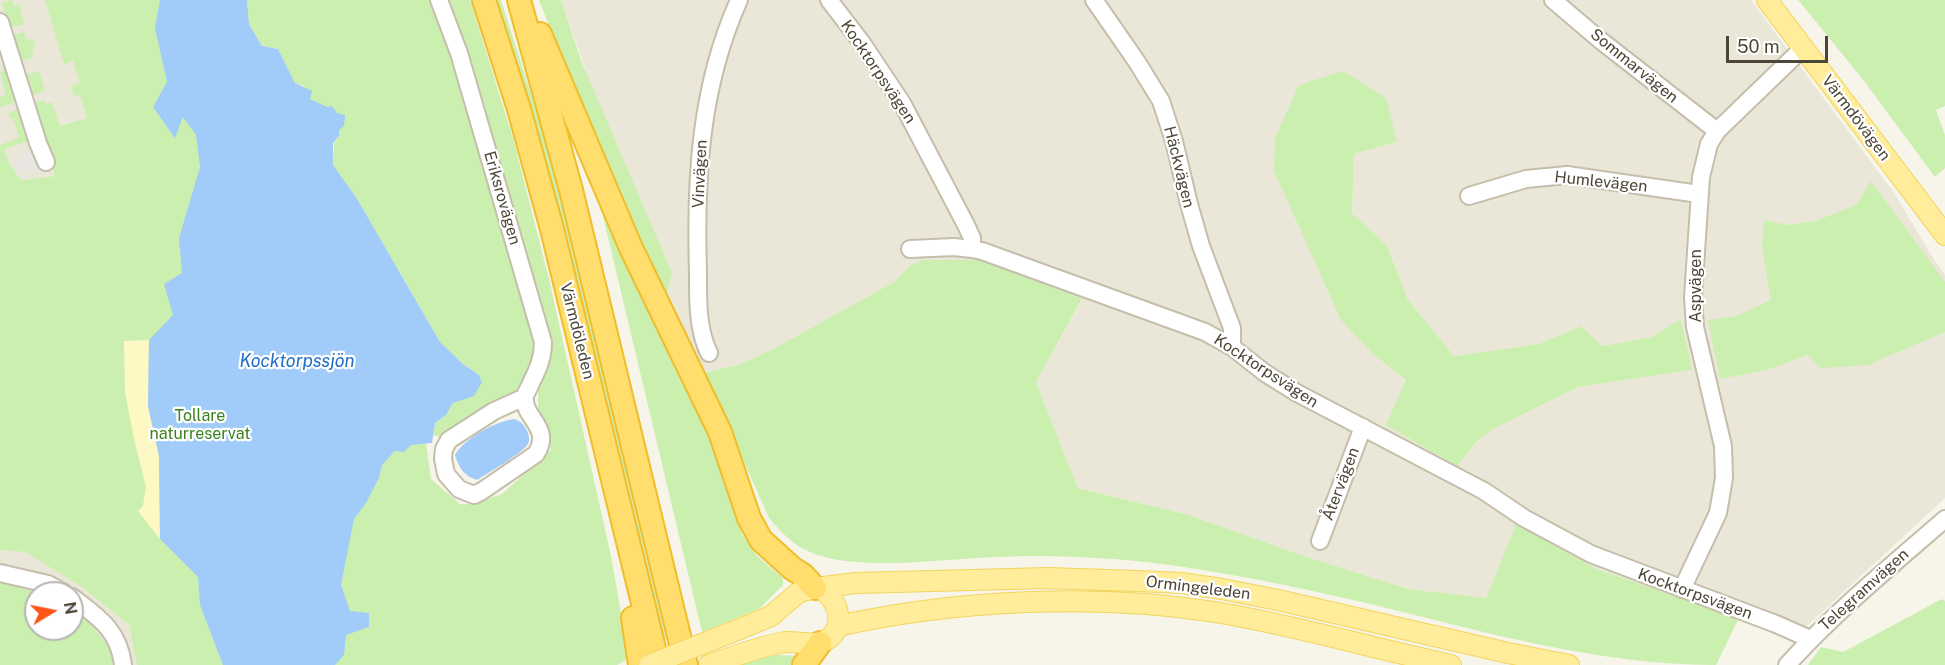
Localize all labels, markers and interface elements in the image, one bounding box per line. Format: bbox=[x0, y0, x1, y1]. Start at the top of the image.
street label: Kocktorpsvägen bbox=[836, 17, 920, 127]
scale bar bbox=[1729, 24, 1831, 62]
street label: Sommarvägen bbox=[1586, 25, 1682, 107]
text: 50 m bbox=[1737, 36, 1780, 57]
street label: Värmdövägen bbox=[1818, 71, 1894, 165]
street label: Häckvägen bbox=[1160, 124, 1198, 210]
street label: Vinvägen bbox=[689, 139, 711, 209]
street label: Eriksrovägen bbox=[479, 149, 525, 247]
street label: Humlevägen bbox=[1553, 168, 1649, 196]
street label: Aspvägen bbox=[1686, 249, 1706, 323]
street label: Värmdöleden bbox=[556, 281, 598, 381]
street label: Kocktorpsvägen bbox=[1210, 330, 1322, 412]
water label: Kocktorpssjön bbox=[239, 350, 355, 372]
park label: Tollare naturreservat bbox=[150, 406, 250, 444]
street label: Återvägen bbox=[1318, 445, 1364, 523]
street label: Telegramvägen bbox=[1815, 545, 1913, 635]
street label: Kocktorpsvägen bbox=[1635, 564, 1755, 624]
street label: Ormingeleden bbox=[1145, 572, 1251, 604]
north arrow bbox=[24, 581, 84, 641]
text: N bbox=[60, 600, 81, 616]

